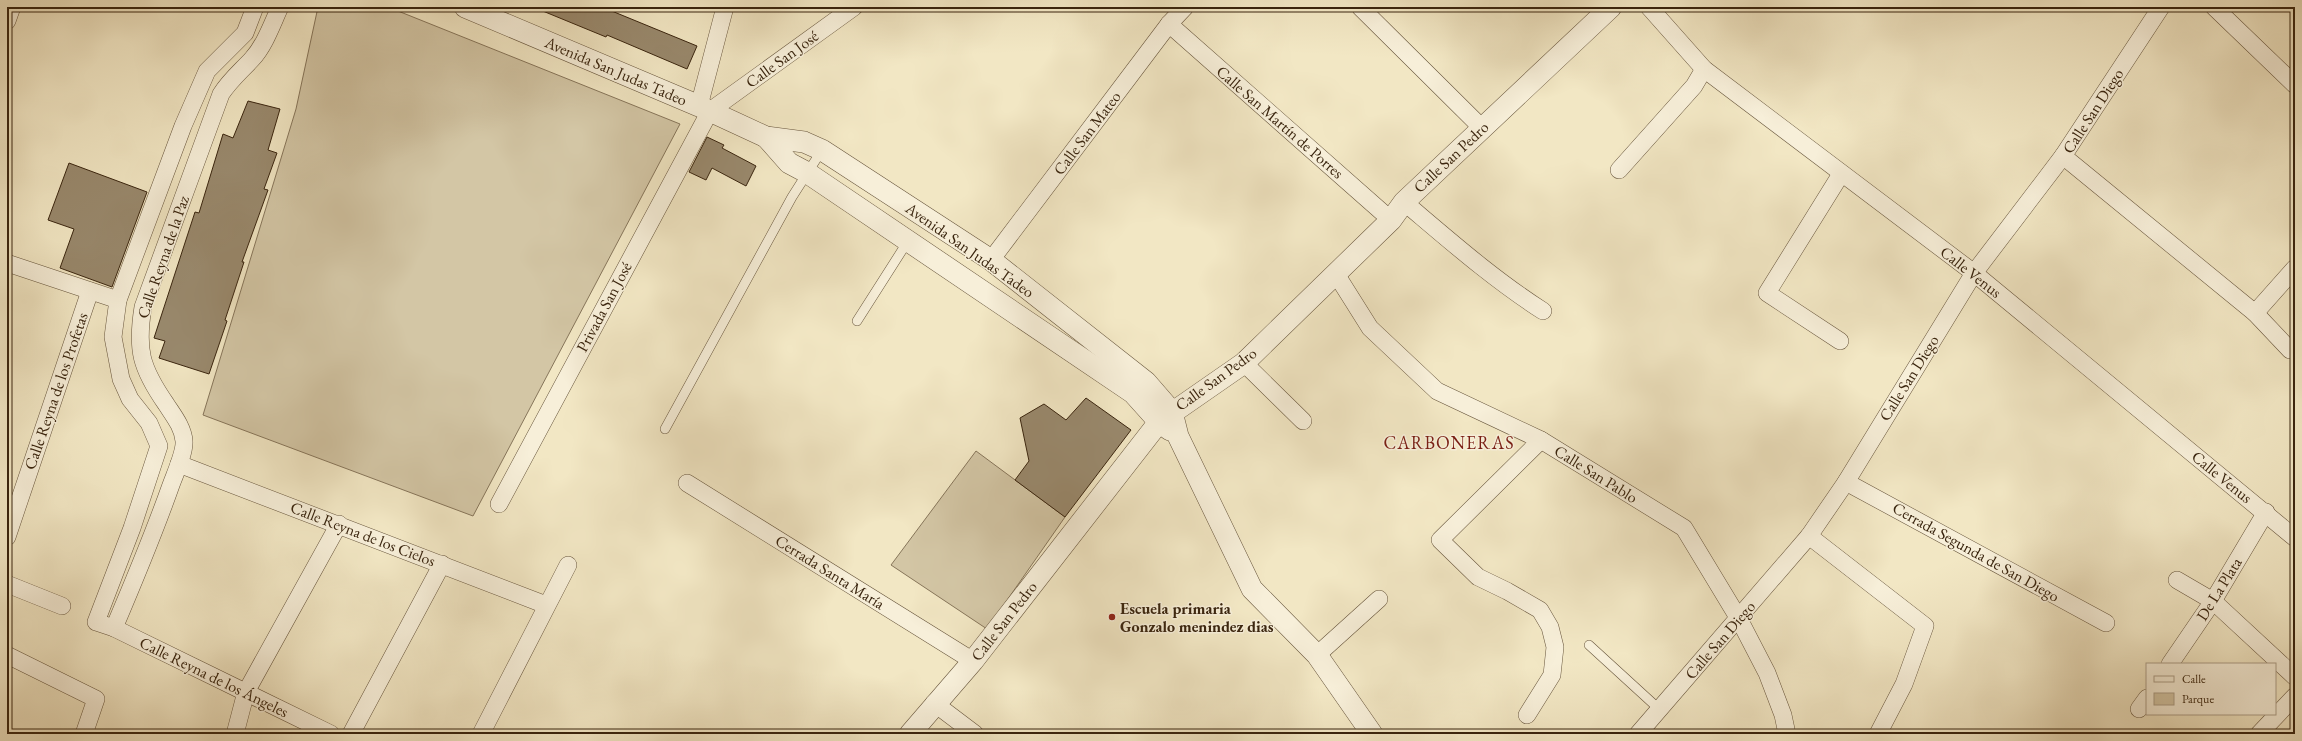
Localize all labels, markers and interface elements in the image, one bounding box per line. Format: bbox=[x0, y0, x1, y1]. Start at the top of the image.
street label: Calle San José bbox=[741, 25, 823, 93]
street label: Avenida San Judas Tadeo bbox=[541, 31, 690, 111]
street label: Calle San Martín de Porres bbox=[1212, 61, 1348, 183]
street label: Calle San Diego bbox=[2058, 64, 2128, 158]
street label: Calle San Mateo bbox=[1049, 87, 1125, 179]
street label: Calle San Pedro bbox=[1409, 117, 1493, 197]
street label: Calle Reyna de la Paz bbox=[132, 193, 194, 321]
street label: Avenida San Judas Tadeo bbox=[901, 197, 1039, 302]
street label: Calle Venus bbox=[1936, 241, 2006, 303]
street label: Privada San José bbox=[571, 258, 637, 356]
street label: Calle Reyna de los Profetas bbox=[19, 310, 93, 472]
street label: Calle San Diego bbox=[1874, 331, 1944, 425]
street label: Calle San Pedro bbox=[1171, 342, 1261, 416]
district label: CARBONERAS bbox=[1383, 431, 1515, 454]
street label: Calle San Pablo bbox=[1550, 440, 1642, 508]
street label: Calle Venus bbox=[2187, 446, 2257, 508]
street label: Calle Reyna de los Cielos bbox=[288, 497, 438, 571]
street label: Cerrada Segunda de San Diego bbox=[1889, 497, 2063, 607]
street label: Cerrada Santa María bbox=[771, 530, 889, 614]
street label: De La Plata bbox=[2191, 553, 2247, 625]
street label: Calle San Pedro bbox=[966, 577, 1042, 665]
street label: Calle San Diego bbox=[1680, 596, 1760, 684]
place label: Escuela primaria Gonzalo menindez dias bbox=[1120, 598, 1274, 637]
marker: Escuela primaria Gonzalo menindez dias bbox=[1107, 612, 1117, 622]
street label: Calle Reyna de los Ángeles bbox=[136, 632, 292, 722]
legend bbox=[2146, 663, 2276, 715]
text: Calle bbox=[2182, 671, 2206, 687]
text: Parque bbox=[2182, 691, 2214, 707]

